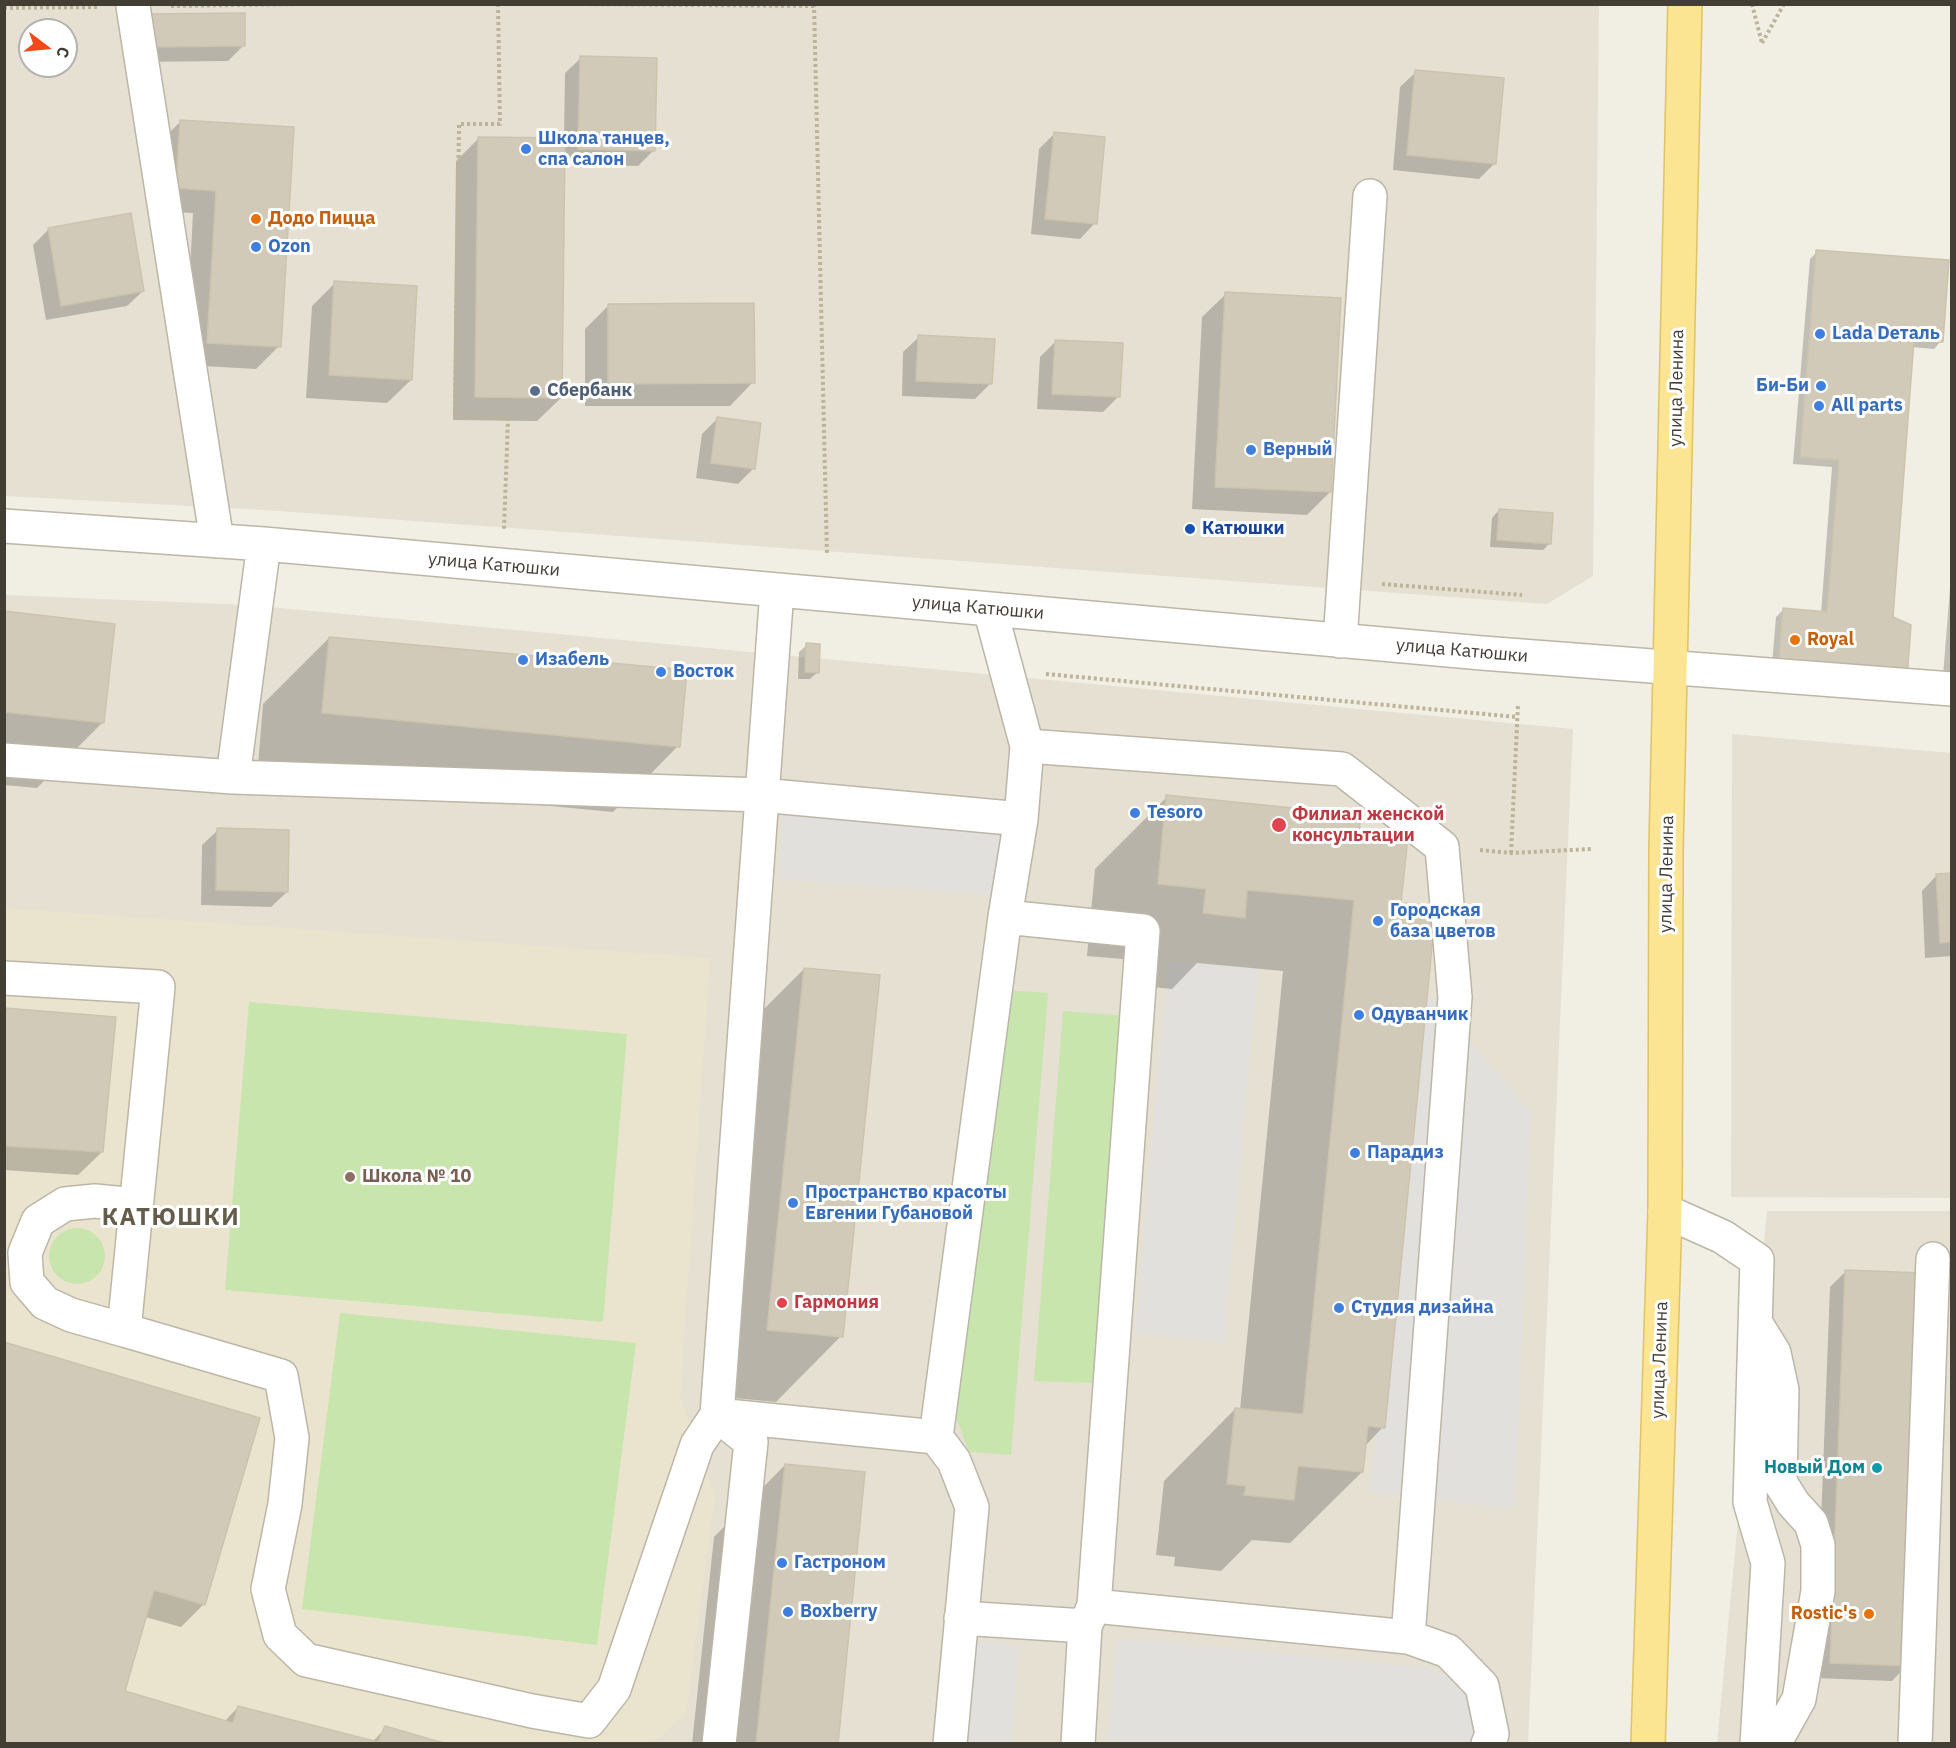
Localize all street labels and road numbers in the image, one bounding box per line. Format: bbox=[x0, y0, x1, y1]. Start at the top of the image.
street label: улица Ленина bbox=[1665, 329, 1689, 447]
street label: улица Катюшки bbox=[427, 548, 561, 582]
street label: улица Катюшки bbox=[911, 591, 1045, 625]
street label: улица Катюшки bbox=[1395, 634, 1529, 668]
street label: улица Ленина bbox=[1655, 815, 1679, 933]
street label: улица Ленина bbox=[1647, 1301, 1673, 1419]

